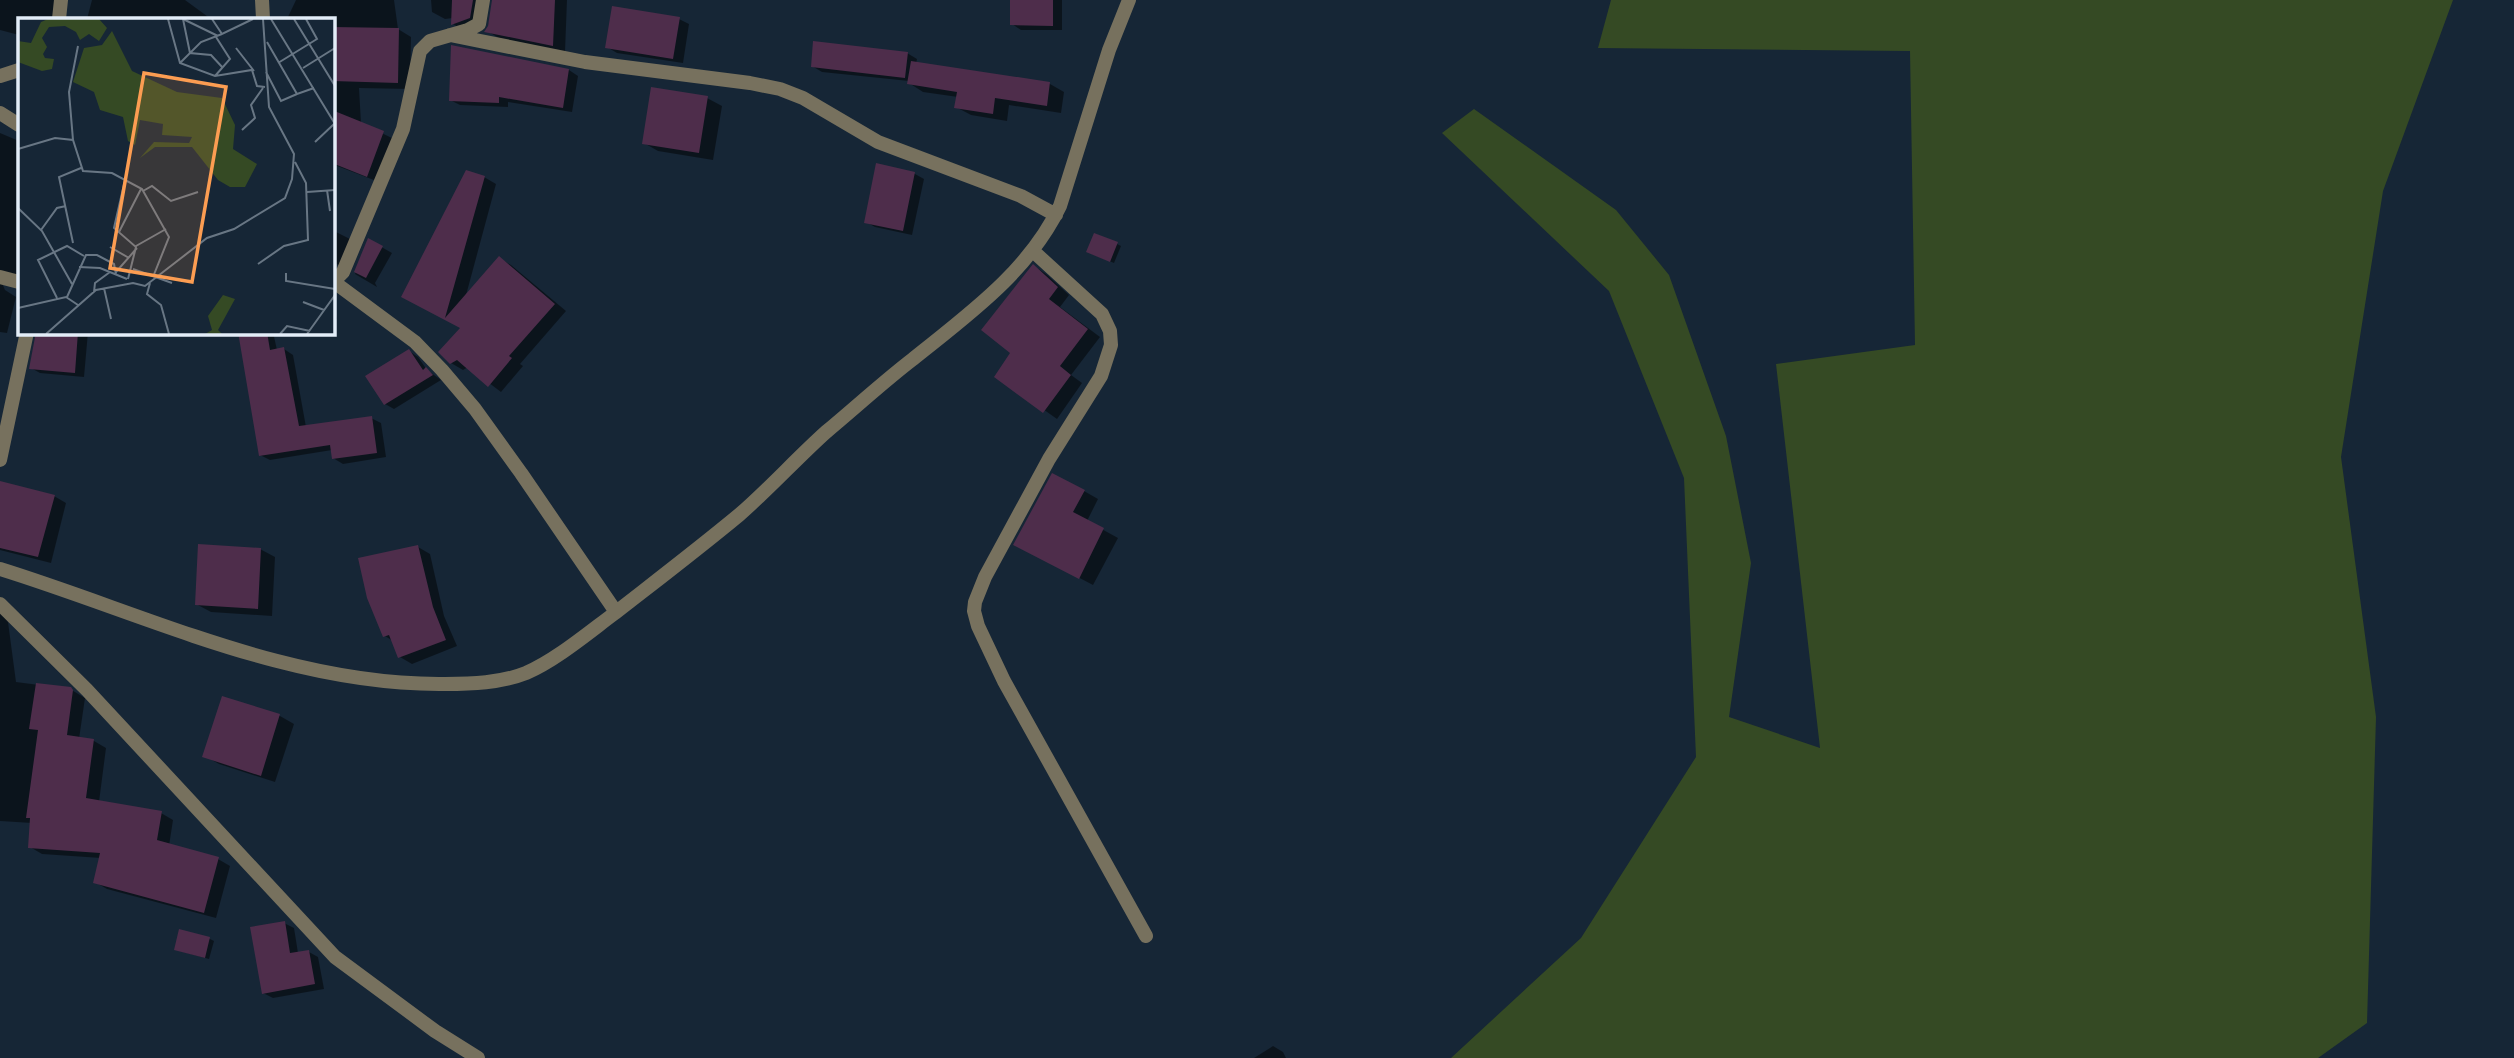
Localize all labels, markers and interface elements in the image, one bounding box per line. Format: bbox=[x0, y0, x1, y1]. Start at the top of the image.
inset map bbox=[18, 18, 334, 334]

